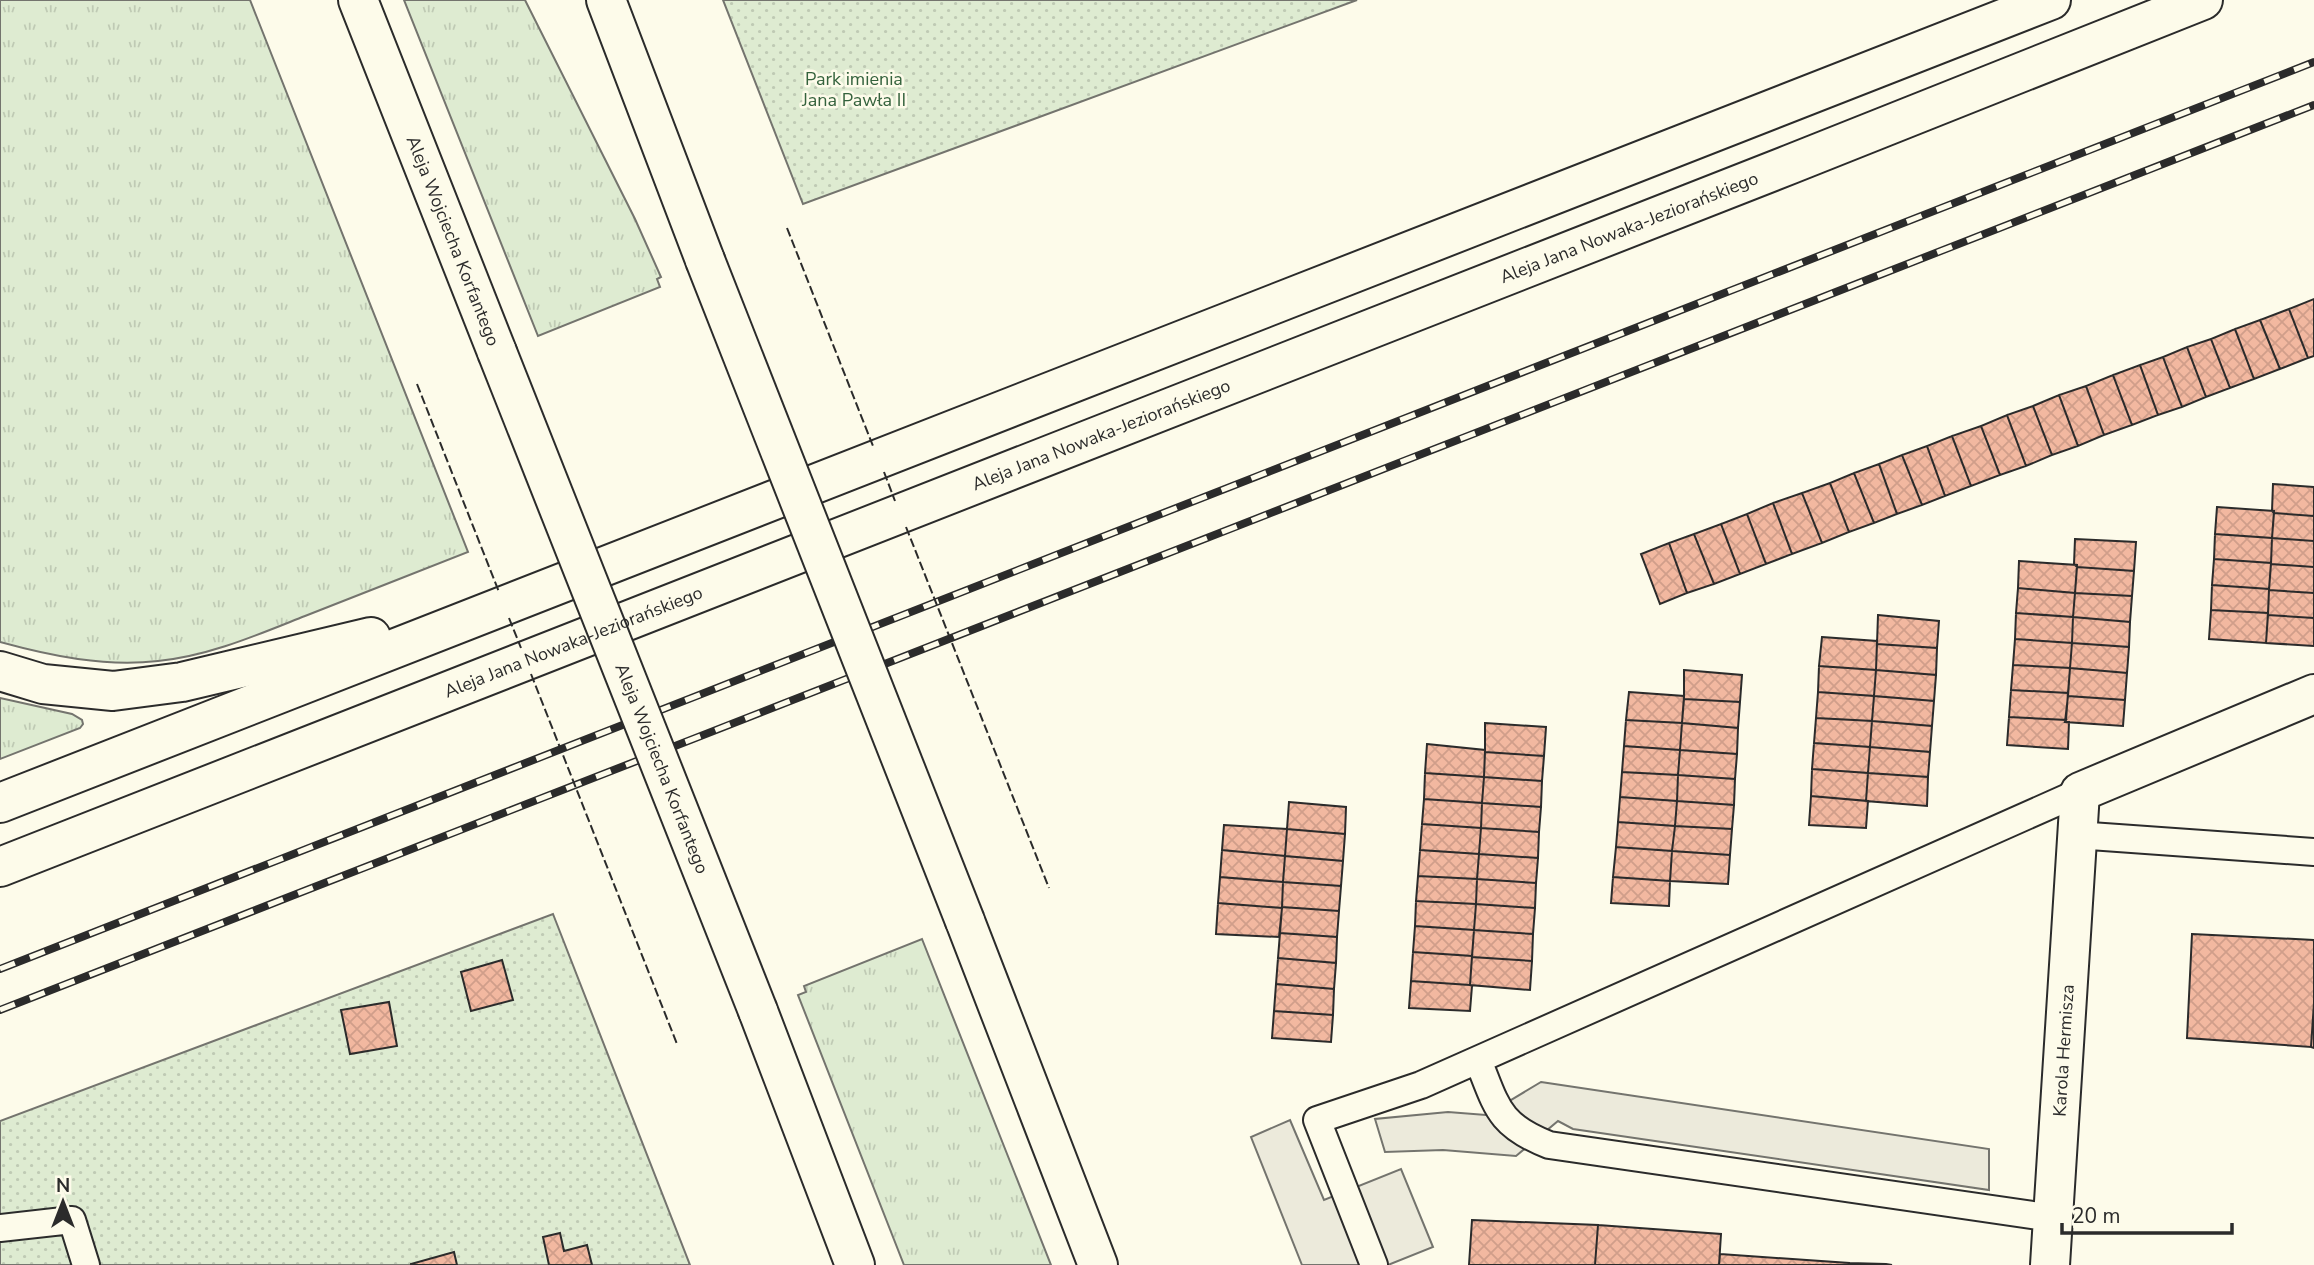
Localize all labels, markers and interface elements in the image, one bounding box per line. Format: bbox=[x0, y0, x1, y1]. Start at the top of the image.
park label: Park imienia Jana Pawła II bbox=[801, 67, 906, 112]
street label: Aleja Wojciecha Korfantego bbox=[401, 132, 505, 350]
street label: Aleja Jana Nowaka-Jeziorańskiego bbox=[1496, 166, 1762, 289]
street label: Aleja Jana Nowaka-Jeziorańskiego bbox=[969, 373, 1234, 496]
street label: Aleja Jana Nowaka-Jeziorańskiego bbox=[441, 580, 706, 703]
street label: Aleja Wojciecha Korfantego bbox=[610, 660, 714, 877]
street label: Karola Hermisza bbox=[2047, 984, 2080, 1117]
north arrow bbox=[28, 1167, 98, 1237]
text: N bbox=[56, 1173, 70, 1199]
scale bar bbox=[2062, 1192, 2232, 1236]
text: 20 m bbox=[2072, 1202, 2121, 1230]

